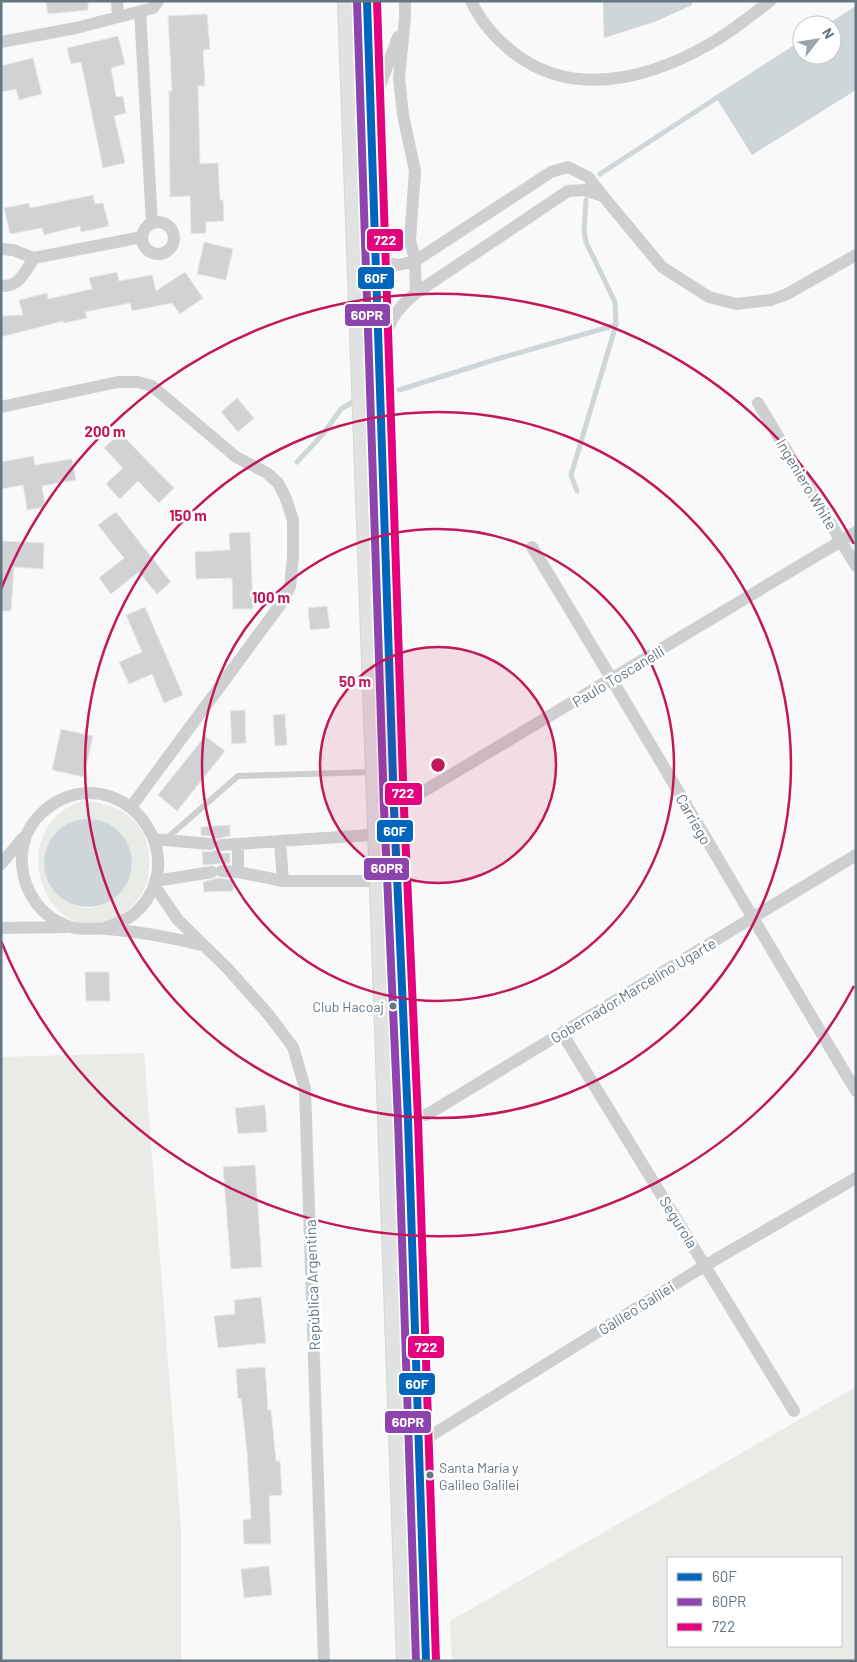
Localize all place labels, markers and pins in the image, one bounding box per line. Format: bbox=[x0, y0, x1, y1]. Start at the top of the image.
centre of rings bbox=[429, 756, 447, 774]
place label: Club Hacoaj bbox=[313, 998, 384, 1015]
marker: Club Hacoaj bbox=[388, 1001, 398, 1011]
place label: Santa María y Galileo Galilei bbox=[439, 1459, 519, 1493]
marker: Santa María y Galileo Galilei bbox=[425, 1470, 435, 1480]

